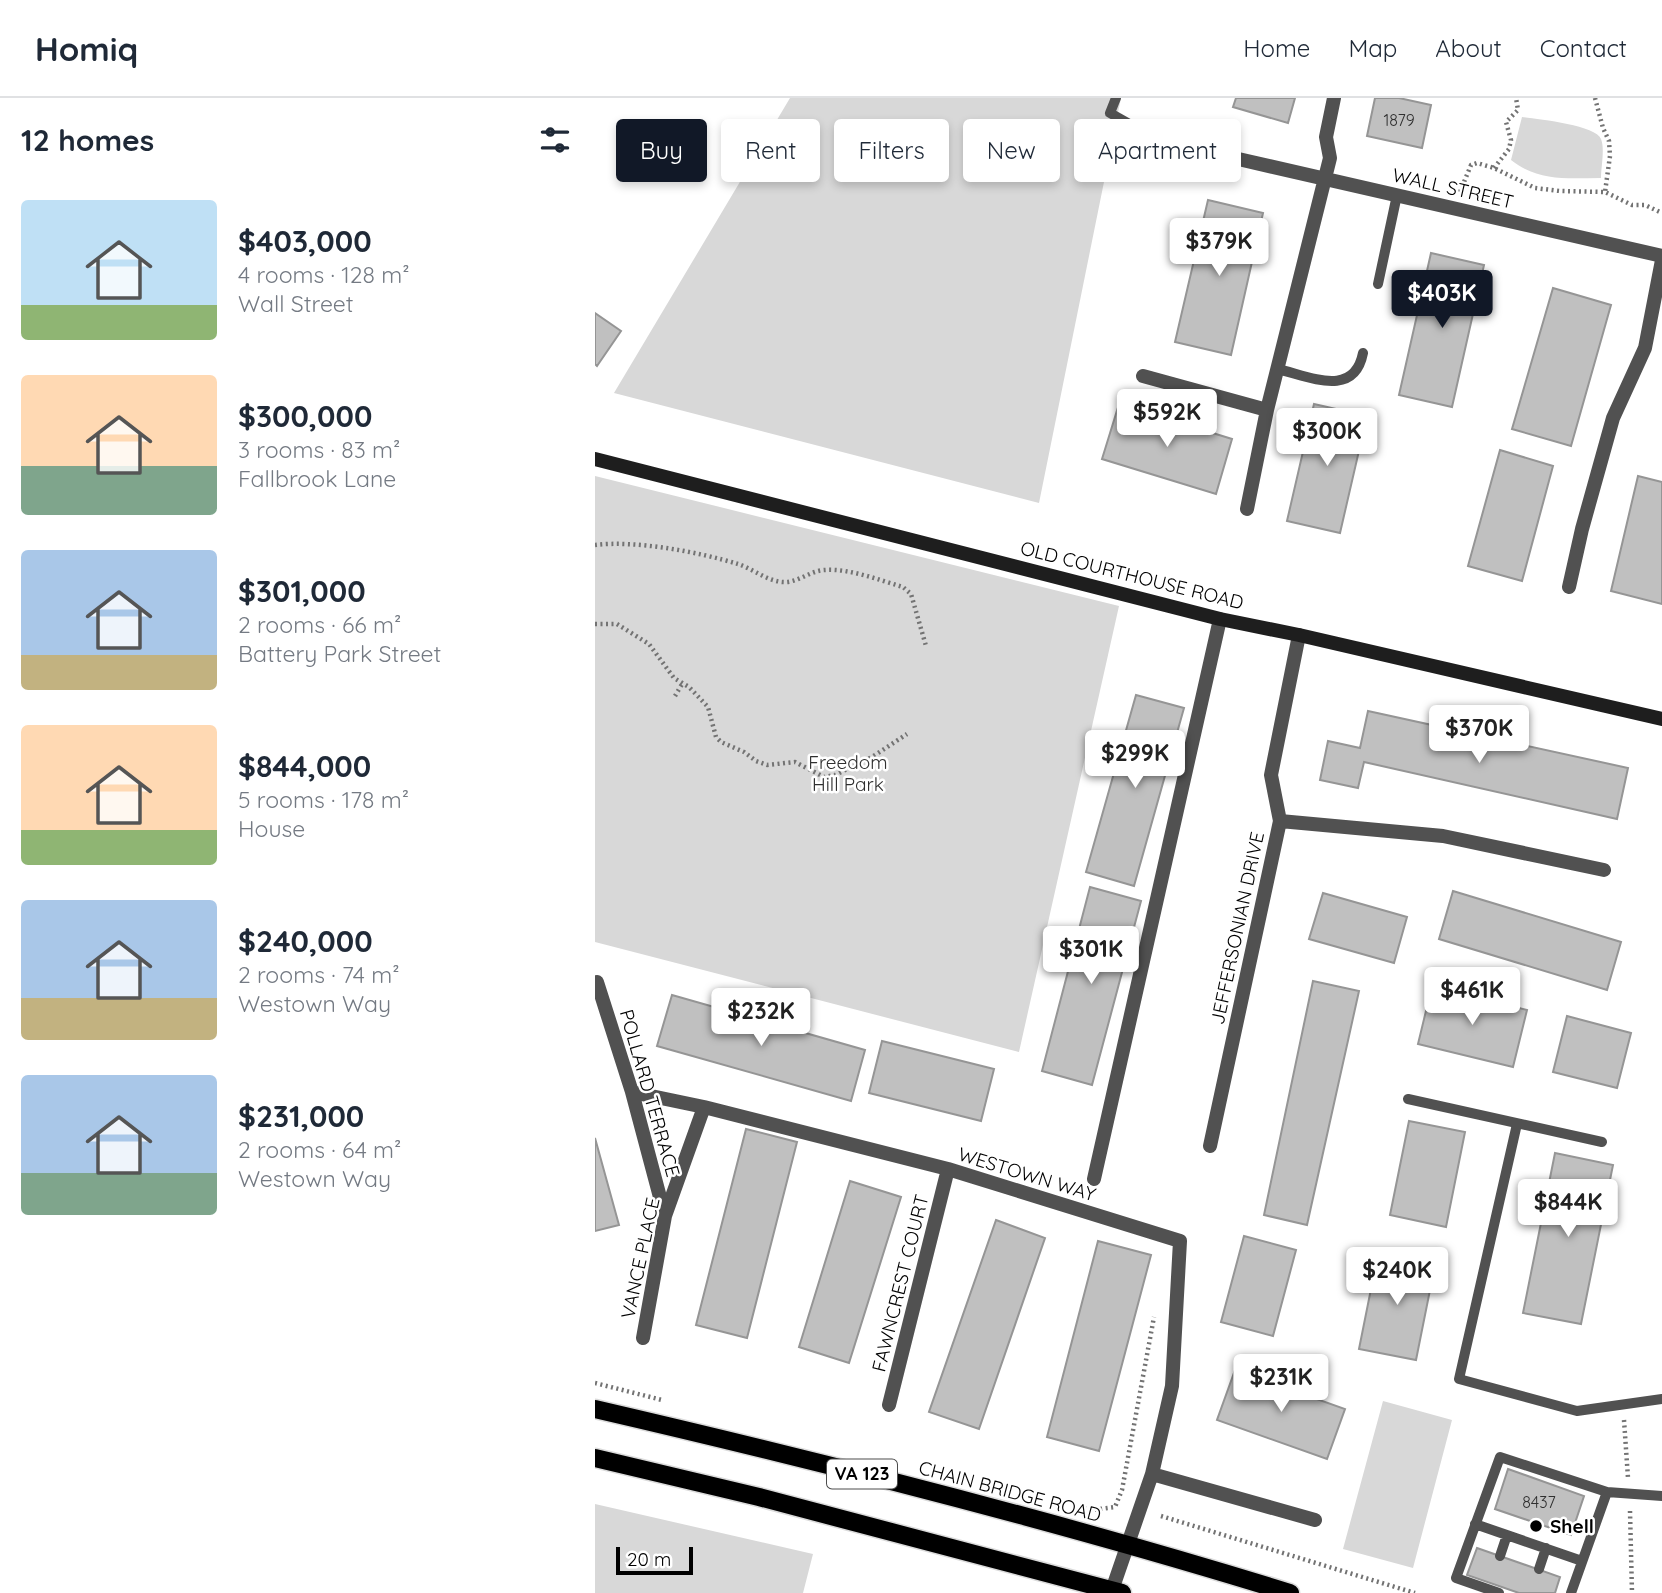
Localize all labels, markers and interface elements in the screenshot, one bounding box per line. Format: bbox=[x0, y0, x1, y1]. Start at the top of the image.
text: Homiq bbox=[35, 28, 138, 69]
text: Home bbox=[1243, 33, 1310, 63]
text: Map bbox=[1348, 33, 1397, 63]
text: About bbox=[1435, 33, 1502, 63]
text: Contact bbox=[1540, 33, 1627, 63]
house number: 1879 bbox=[1383, 110, 1415, 130]
chip: Buy bbox=[616, 119, 707, 182]
chip: Rent bbox=[721, 119, 820, 182]
chip: Filters bbox=[834, 119, 949, 182]
chip: New bbox=[963, 119, 1060, 182]
chip: Apartment bbox=[1074, 119, 1241, 182]
text: 12 homes bbox=[21, 121, 154, 159]
icon: filters bbox=[536, 121, 574, 159]
street label: WALL STREET bbox=[1390, 162, 1516, 214]
pin: $379K bbox=[1170, 218, 1268, 278]
text: $403,000 bbox=[238, 222, 372, 260]
text: $379K bbox=[1186, 226, 1252, 255]
icon: home bbox=[77, 228, 161, 312]
text: 4 rooms · 128 m² bbox=[238, 260, 410, 289]
pin: $403K bbox=[1393, 271, 1491, 330]
text: $403K bbox=[1408, 278, 1476, 307]
text: Wall Street bbox=[238, 289, 354, 318]
pin: $592K bbox=[1118, 390, 1216, 449]
text: $300,000 bbox=[238, 397, 372, 435]
text: $592K bbox=[1133, 397, 1201, 426]
icon: home bbox=[77, 403, 161, 487]
pin: $300K bbox=[1278, 408, 1376, 468]
text: $300K bbox=[1292, 416, 1362, 445]
text: 3 rooms · 83 m² bbox=[238, 435, 400, 464]
text: Fallbrook Lane bbox=[238, 464, 396, 493]
street label: OLD COURTHOUSE ROAD bbox=[1018, 536, 1246, 614]
text: $301,000 bbox=[238, 572, 366, 610]
icon: home bbox=[77, 578, 161, 662]
text: 2 rooms · 66 m² bbox=[238, 610, 401, 639]
text: Battery Park Street bbox=[238, 639, 441, 668]
pin: $370K bbox=[1430, 706, 1528, 765]
text: $370K bbox=[1445, 713, 1513, 742]
pin: $299K bbox=[1086, 730, 1184, 790]
text: $299K bbox=[1101, 738, 1169, 767]
text: $844,000 bbox=[238, 747, 371, 785]
park label: Freedom Hill Park bbox=[808, 750, 888, 796]
icon: home bbox=[77, 753, 161, 837]
text: 5 rooms · 178 m² bbox=[238, 785, 409, 814]
text: House bbox=[238, 814, 305, 843]
street label: JEFFERSONIAN DRIVE bbox=[1205, 829, 1269, 1027]
text: $240,000 bbox=[238, 922, 373, 960]
pin: $301K bbox=[1042, 926, 1140, 986]
icon: home bbox=[77, 928, 161, 1012]
text: $301K bbox=[1059, 934, 1123, 963]
text: 2 rooms · 74 m² bbox=[238, 960, 400, 989]
pin: $461K bbox=[1423, 968, 1521, 1027]
text: $461K bbox=[1440, 975, 1504, 1004]
pin: $232K bbox=[712, 988, 810, 1048]
text: Westown Way bbox=[238, 989, 391, 1018]
text: $232K bbox=[727, 996, 795, 1025]
street label: POLLARD TERRACE bbox=[615, 1006, 685, 1180]
text: $231,000 bbox=[238, 1097, 364, 1135]
icon: home bbox=[77, 1103, 161, 1187]
text: 2 rooms · 64 m² bbox=[238, 1135, 401, 1164]
street label: WESTOWN WAY bbox=[955, 1142, 1099, 1206]
text: Westown Way bbox=[238, 1164, 391, 1193]
pin: $844K bbox=[1519, 1180, 1617, 1239]
text: $844K bbox=[1534, 1187, 1602, 1216]
street label: FAWNCREST COURT bbox=[866, 1192, 934, 1374]
street label: VANCE PLACE bbox=[615, 1195, 665, 1321]
pin: $240K bbox=[1348, 1248, 1446, 1307]
text: $240K bbox=[1362, 1255, 1432, 1284]
pin: $231K bbox=[1232, 1354, 1330, 1414]
text: $231K bbox=[1249, 1362, 1313, 1391]
street label: CHAIN BRIDGE ROAD bbox=[916, 1455, 1104, 1527]
road number: VA 123 bbox=[827, 1460, 897, 1489]
house number: 8437 bbox=[1522, 1492, 1556, 1512]
place label: Shell bbox=[1550, 1514, 1594, 1538]
marker: Shell bbox=[1528, 1518, 1544, 1534]
scale bar bbox=[616, 1544, 693, 1576]
text: 20 m bbox=[627, 1547, 671, 1571]

